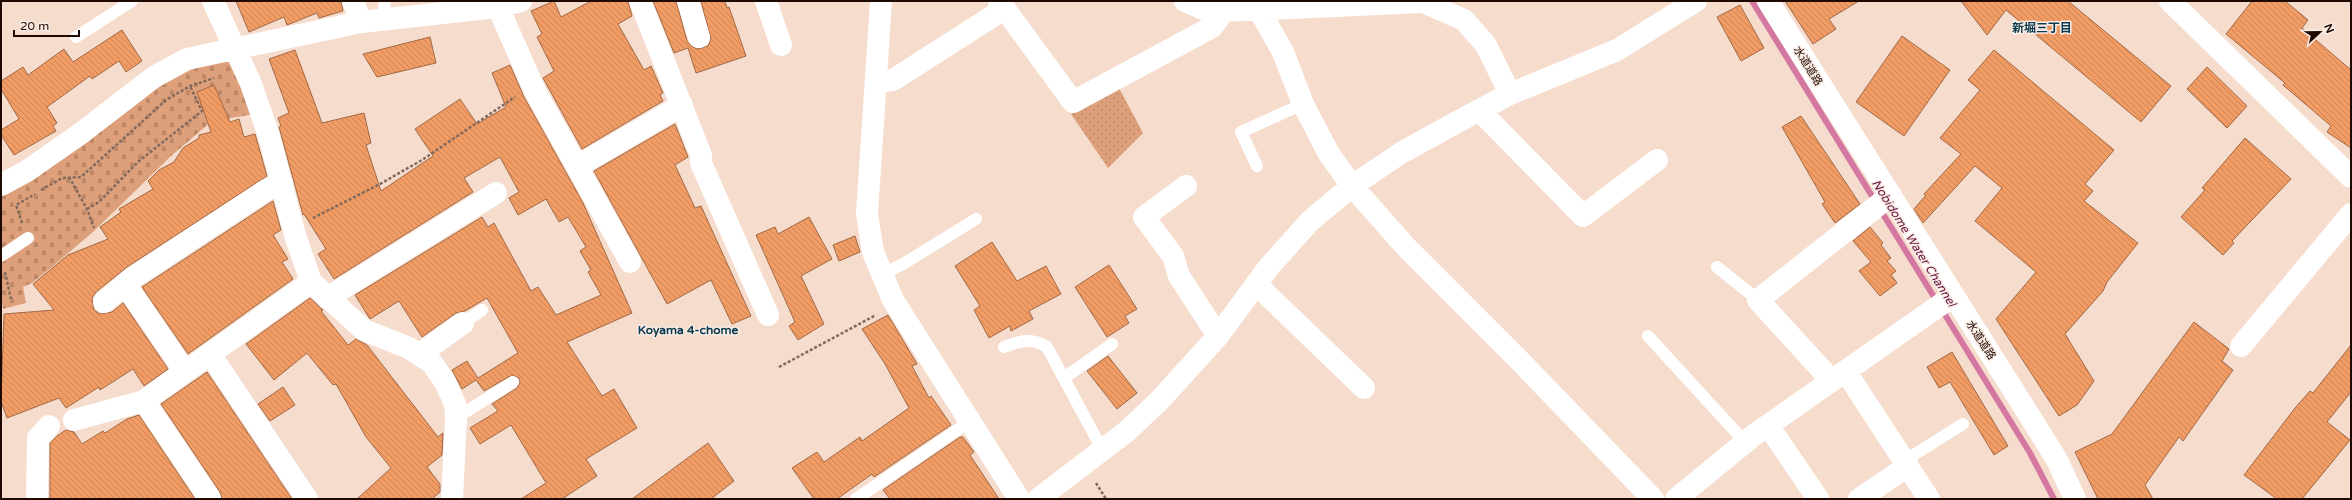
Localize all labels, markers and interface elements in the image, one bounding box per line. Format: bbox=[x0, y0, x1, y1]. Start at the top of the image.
scale bar bbox=[14, 12, 79, 38]
north arrow bbox=[2300, 12, 2340, 52]
text: 20 m bbox=[20, 19, 49, 33]
district label: 新堀三丁目 bbox=[2012, 21, 2072, 35]
text: N bbox=[2321, 22, 2336, 35]
street label: 水道道路 bbox=[1791, 44, 1825, 88]
water label: Nobidome Water Channel bbox=[1869, 177, 1960, 311]
street label: 水道道路 bbox=[1964, 318, 1998, 362]
district label: Koyama 4-chome bbox=[638, 323, 739, 338]

